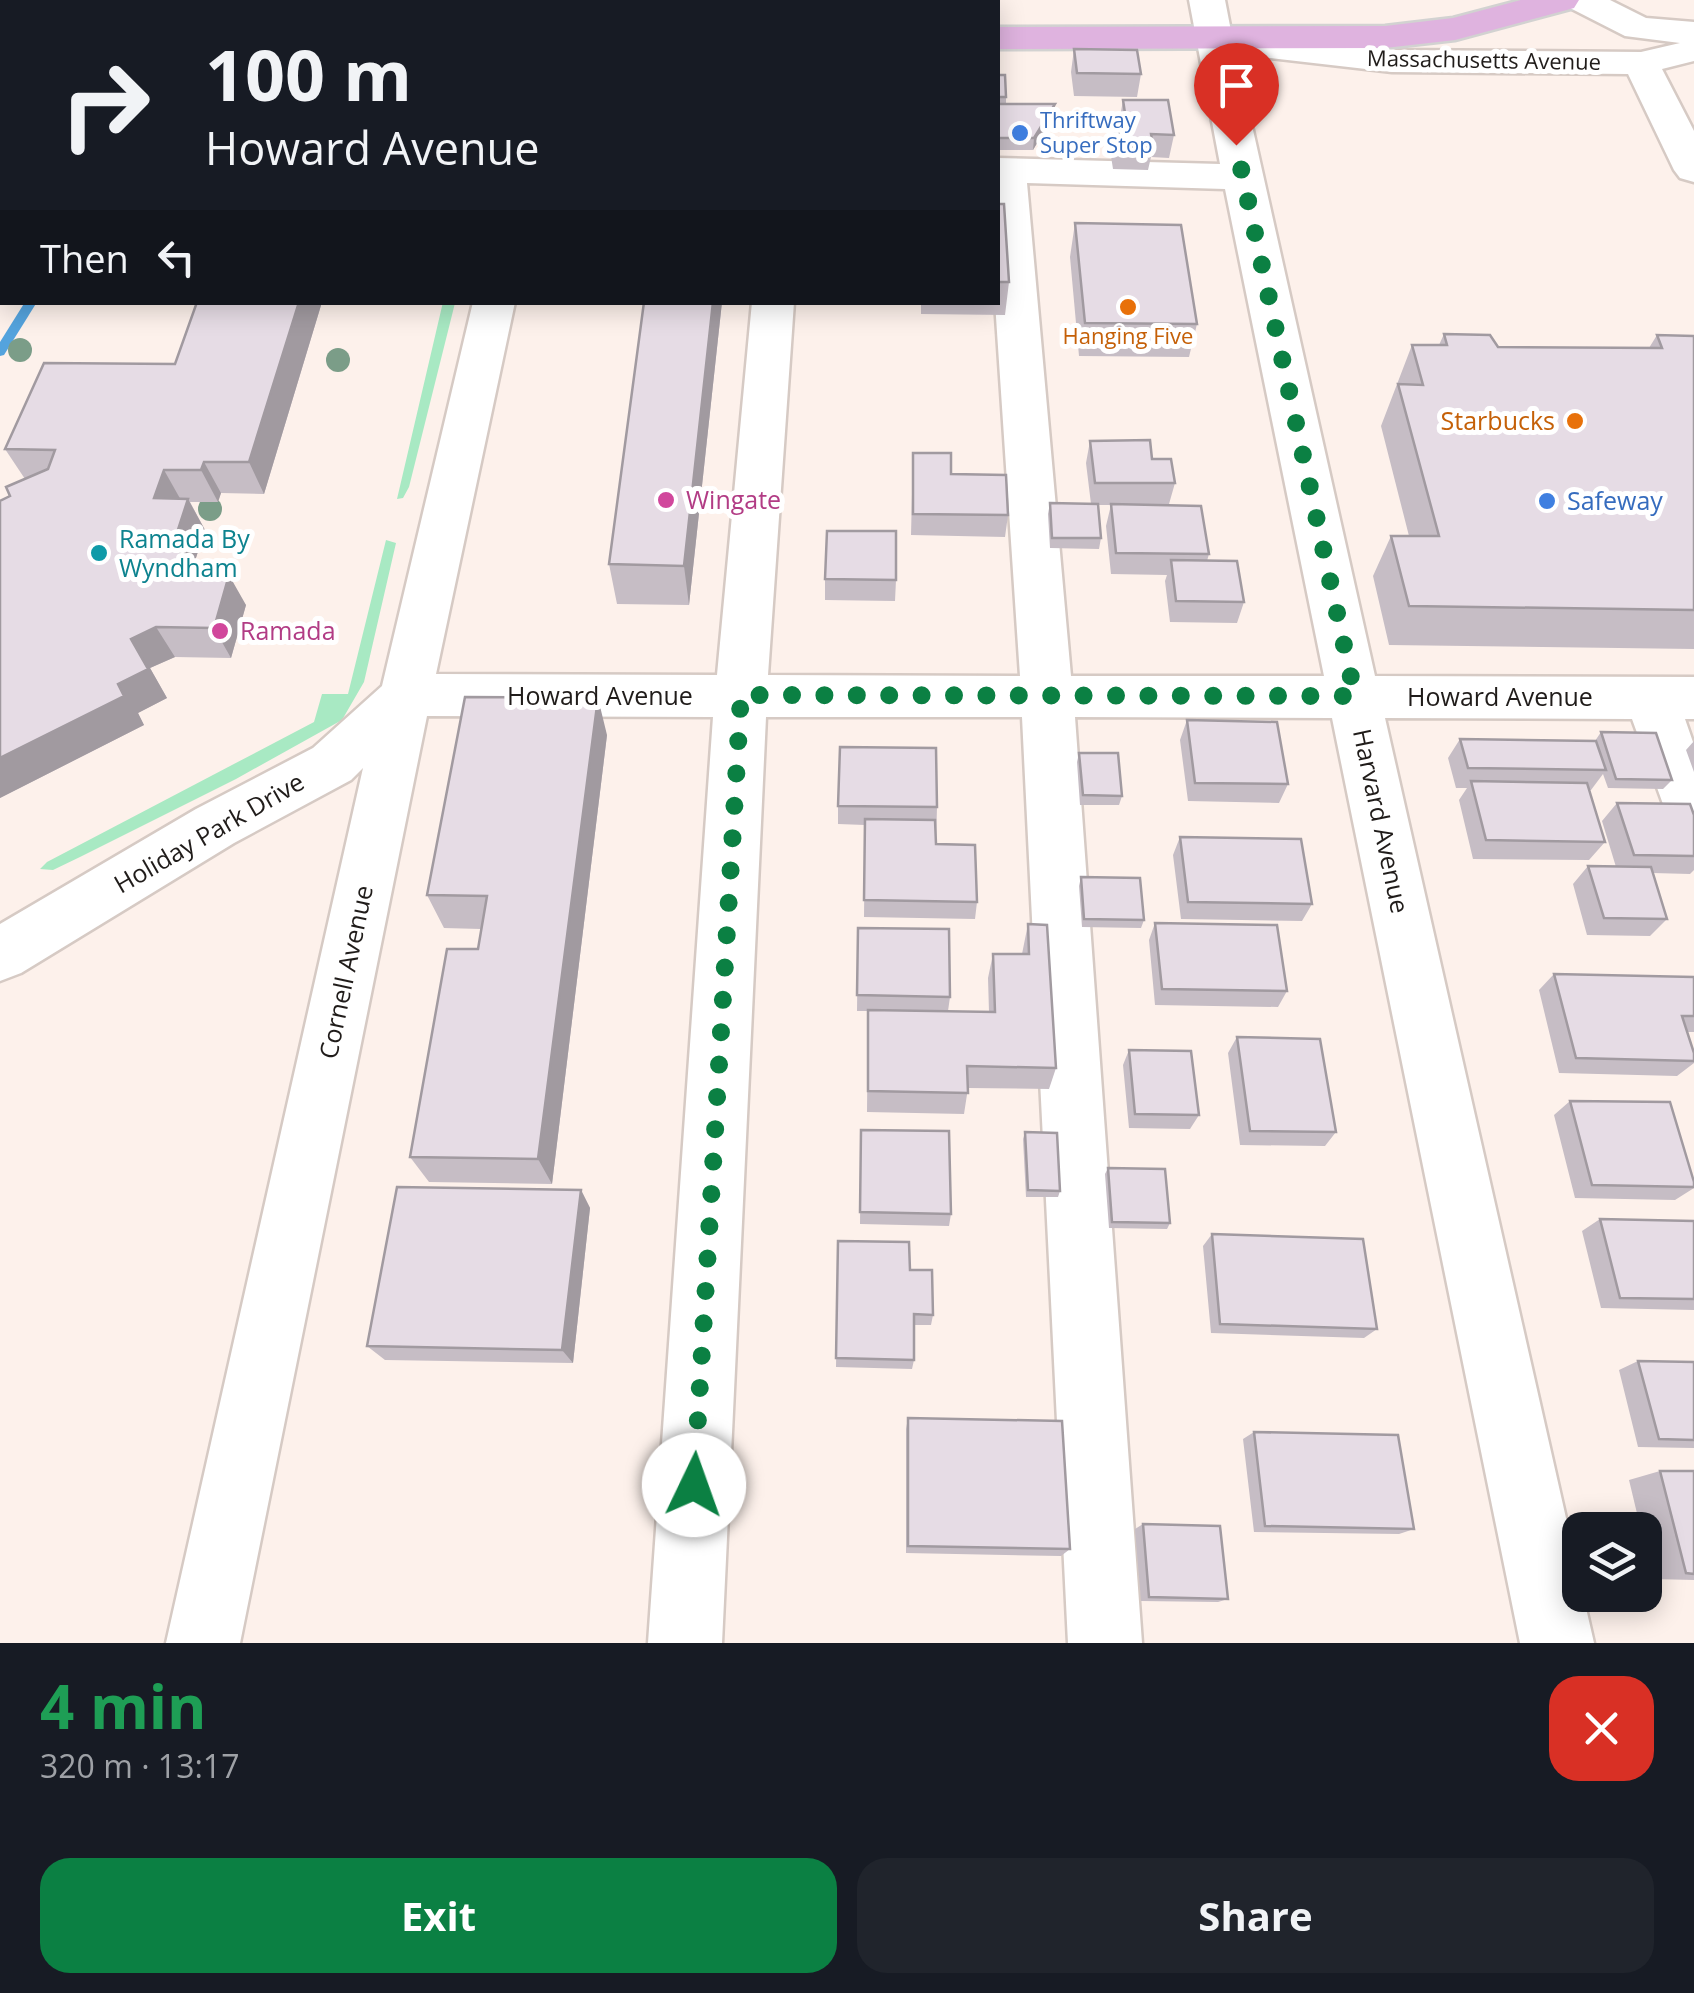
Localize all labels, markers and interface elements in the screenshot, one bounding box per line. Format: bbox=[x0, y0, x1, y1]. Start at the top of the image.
text: 100 m bbox=[205, 26, 412, 122]
icon: right bbox=[40, 40, 170, 170]
street label: Massachusetts Avenue bbox=[1367, 42, 1601, 76]
pin bbox=[1194, 43, 1279, 146]
icon: arrive bbox=[1209, 58, 1264, 113]
place label: Thriftway Super Stop bbox=[1040, 104, 1153, 159]
text: Howard Avenue bbox=[205, 117, 539, 178]
marker: Thriftway Super Stop bbox=[1009, 122, 1031, 144]
icon: left bbox=[149, 230, 204, 285]
text: Then bbox=[40, 232, 129, 284]
marker: Hanging Five bbox=[1117, 296, 1139, 318]
place label: Hanging Five bbox=[1063, 320, 1193, 350]
place label: Starbucks bbox=[1441, 403, 1555, 437]
marker: Starbucks bbox=[1564, 410, 1586, 432]
place label: Wingate bbox=[686, 482, 781, 516]
place label: Safeway bbox=[1567, 483, 1663, 517]
marker: Wingate bbox=[655, 489, 677, 511]
marker: Safeway bbox=[1536, 490, 1558, 512]
place label: Ramada By Wyndham bbox=[119, 521, 250, 584]
marker: Ramada By Wyndham bbox=[88, 542, 110, 564]
place label: Ramada bbox=[240, 613, 336, 647]
marker: Ramada bbox=[209, 620, 231, 642]
street label: Howard Avenue bbox=[507, 678, 693, 712]
street label: Howard Avenue bbox=[1407, 679, 1593, 713]
street label: Harvard Avenue bbox=[1346, 725, 1418, 916]
street label: Holiday Park Drive bbox=[107, 764, 310, 900]
street label: Cornell Avenue bbox=[310, 882, 380, 1062]
position arrow bbox=[642, 1433, 746, 1537]
map controls bbox=[1562, 1512, 1662, 1612]
button: layers bbox=[1562, 1512, 1662, 1612]
text: 4 min bbox=[40, 1665, 207, 1747]
button: close bbox=[1549, 1676, 1654, 1781]
text: 320 m · 13:17 bbox=[40, 1744, 239, 1787]
button: Exit bbox=[40, 1858, 837, 1973]
button: Share bbox=[857, 1858, 1654, 1973]

